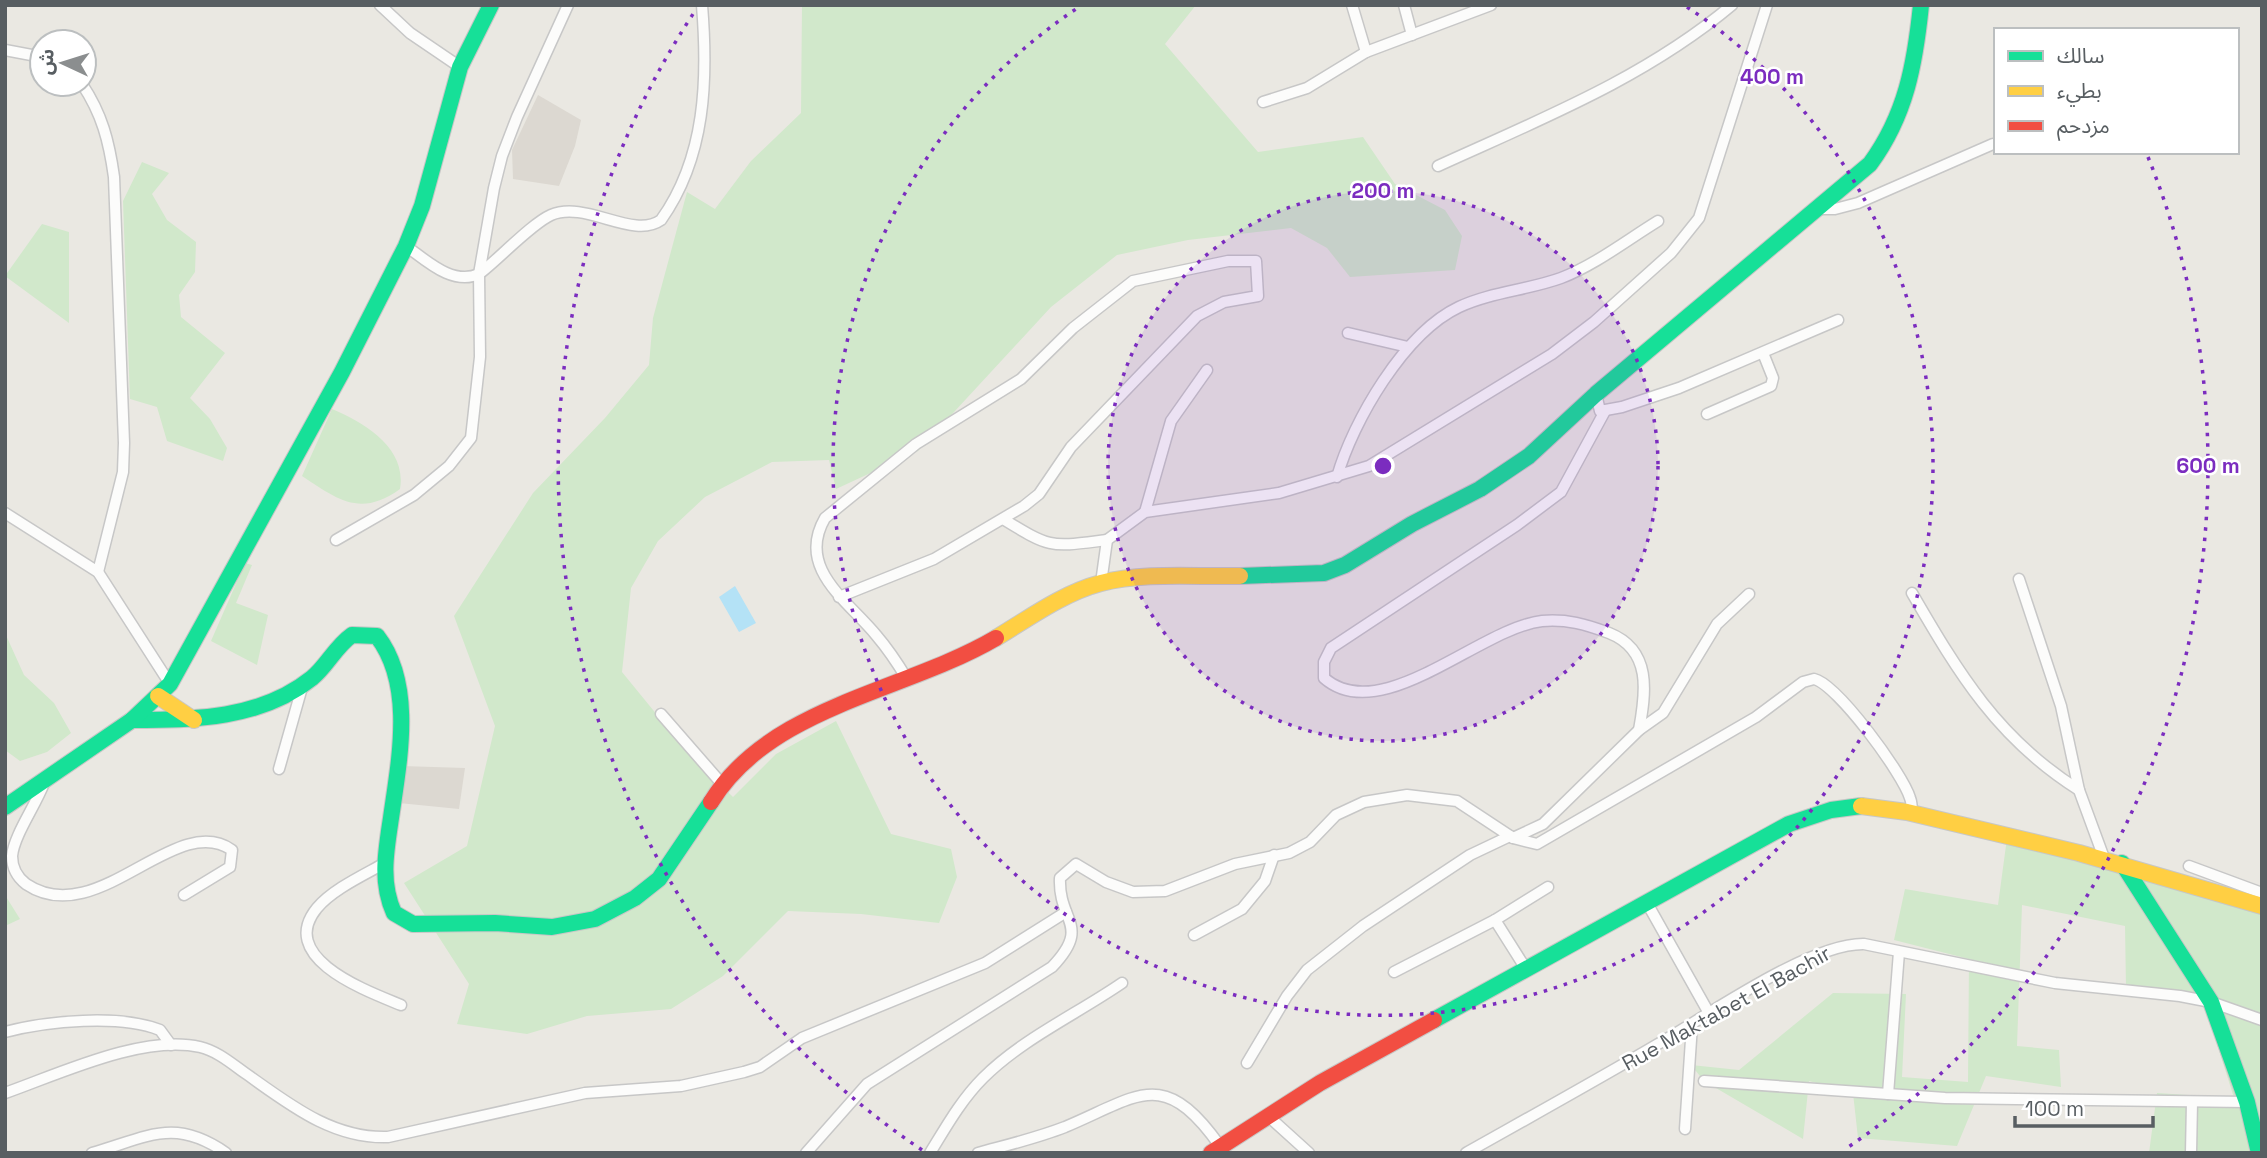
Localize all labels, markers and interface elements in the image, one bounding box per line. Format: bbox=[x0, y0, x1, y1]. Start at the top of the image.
north arrow bbox=[28, 28, 98, 98]
legend bbox=[1994, 28, 2239, 154]
text: سالك bbox=[2057, 42, 2104, 69]
text: ش bbox=[33, 48, 60, 76]
text: 400 m bbox=[1740, 63, 1804, 90]
text: بطيء bbox=[2057, 77, 2102, 107]
text: مزدحم bbox=[2057, 112, 2110, 141]
text: 200 m bbox=[1352, 177, 1414, 204]
text: 600 m bbox=[2176, 452, 2240, 479]
centre of rings bbox=[1371, 454, 1395, 478]
street label: Rue Maktabet El Bachir bbox=[1617, 939, 1835, 1077]
scale bar bbox=[2015, 1084, 2153, 1128]
text: 100 m bbox=[2025, 1095, 2084, 1122]

